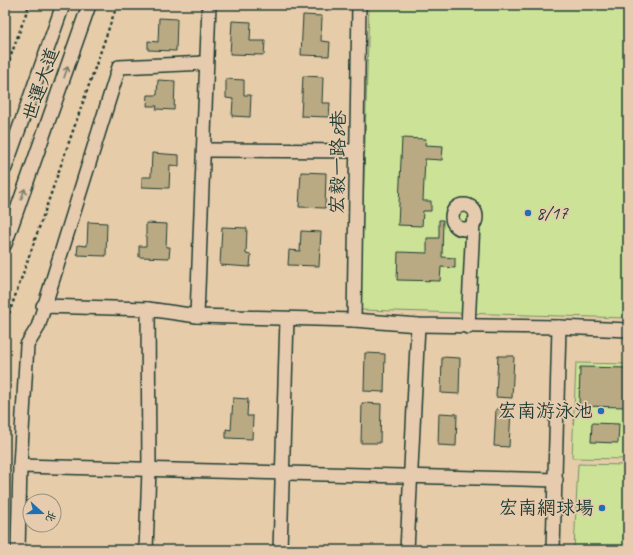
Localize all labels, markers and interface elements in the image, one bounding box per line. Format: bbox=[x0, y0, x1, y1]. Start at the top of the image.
street label: 世運大道 bbox=[17, 44, 65, 124]
one-way arrow bbox=[62, 66, 70, 78]
street label: 宏毅一路8巷 bbox=[325, 110, 351, 214]
one-way arrow bbox=[19, 189, 27, 201]
place label: 8/17 bbox=[536, 201, 569, 225]
marker: 8/17 bbox=[523, 208, 533, 218]
place label: 宏南游泳池 bbox=[498, 399, 593, 423]
marker: 宏南游泳池 bbox=[596, 406, 606, 416]
north arrow bbox=[22, 493, 62, 533]
place label: 宏南網球場 bbox=[499, 496, 594, 520]
marker: 宏南網球場 bbox=[597, 503, 607, 513]
text: 北 bbox=[43, 509, 60, 524]

